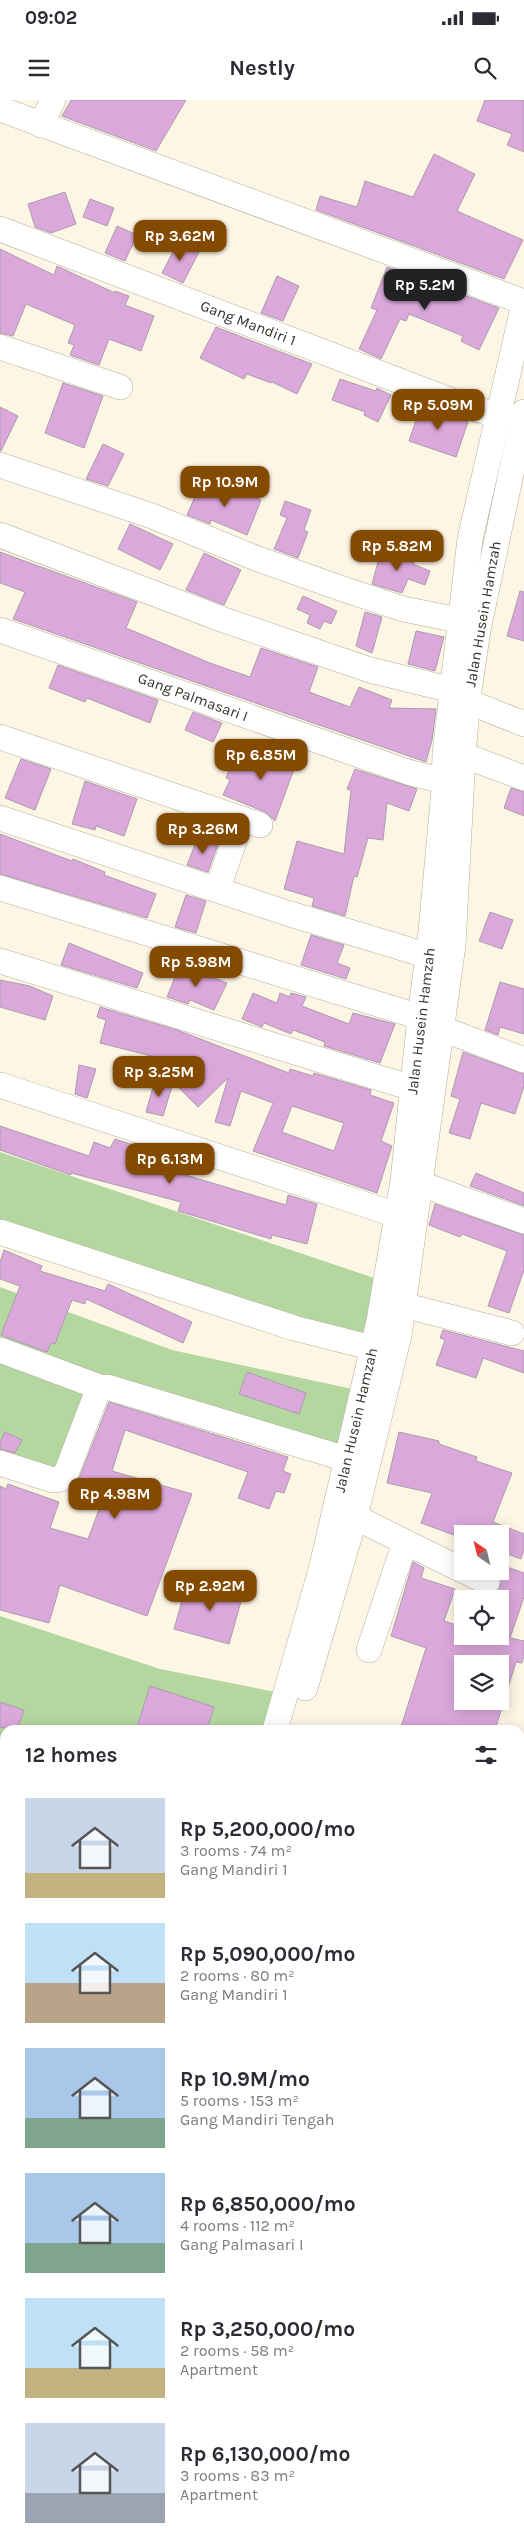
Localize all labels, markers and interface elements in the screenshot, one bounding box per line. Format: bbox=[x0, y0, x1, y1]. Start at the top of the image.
text: 09:02 bbox=[25, 7, 77, 29]
icon: menu bbox=[25, 54, 53, 82]
icon: search bbox=[471, 54, 499, 82]
text: Nestly bbox=[229, 55, 295, 81]
pin: Rp 3.62M bbox=[128, 220, 232, 262]
text: Rp 3.62M bbox=[145, 226, 215, 245]
pin: Rp 5.2M bbox=[379, 268, 471, 311]
text: Rp 5.2M bbox=[395, 275, 455, 294]
street label: Gang Mandiri 1 bbox=[198, 297, 298, 349]
pin: Rp 5.09M bbox=[386, 388, 490, 431]
text: Rp 5.09M bbox=[403, 395, 473, 414]
pin: Rp 10.9M bbox=[173, 466, 277, 508]
text: Rp 10.9M bbox=[191, 472, 259, 491]
pin: Rp 5.82M bbox=[345, 530, 449, 572]
text: Rp 5.82M bbox=[362, 536, 432, 555]
street label: Jalan Husein Hamzah bbox=[461, 540, 505, 688]
street label: Gang Palmasari I bbox=[135, 669, 251, 725]
pin: Rp 6.85M bbox=[209, 738, 313, 781]
text: Rp 6.85M bbox=[226, 745, 296, 764]
pin: Rp 3.26M bbox=[151, 812, 255, 855]
text: Rp 3.26M bbox=[168, 819, 238, 838]
pin: Rp 5.98M bbox=[144, 946, 248, 988]
street label: Jalan Husein Hamzah bbox=[403, 947, 439, 1095]
text: Rp 5.98M bbox=[161, 952, 231, 971]
pin: Rp 3.25M bbox=[107, 1056, 211, 1098]
text: Rp 3.25M bbox=[124, 1062, 194, 1081]
pin: Rp 6.13M bbox=[118, 1142, 222, 1185]
text: Rp 6.13M bbox=[137, 1149, 203, 1168]
street label: Jalan Husein Hamzah bbox=[331, 1346, 381, 1494]
pin: Rp 4.98M bbox=[63, 1478, 167, 1520]
text: Rp 4.98M bbox=[79, 1484, 151, 1503]
north arrow bbox=[454, 1525, 509, 1580]
map controls bbox=[454, 1525, 509, 1710]
pin: Rp 2.92M bbox=[158, 1570, 262, 1612]
text: Rp 2.92M bbox=[175, 1576, 245, 1595]
button: locate bbox=[454, 1590, 509, 1645]
button: layers bbox=[454, 1655, 509, 1710]
icon: filters bbox=[472, 1741, 500, 1769]
text: 12 homes bbox=[25, 1743, 118, 1767]
text: Rp 5,200,000/mo bbox=[180, 1817, 355, 1841]
icon: home bbox=[65, 1818, 125, 1878]
text: 3 rooms · 74 m² bbox=[180, 1841, 292, 1860]
text: Gang Mandiri 1 bbox=[180, 1860, 288, 1879]
text: Rp 5,090,000/mo bbox=[180, 1942, 355, 1966]
icon: home bbox=[65, 1943, 125, 2003]
text: 2 rooms · 80 m² bbox=[180, 1966, 295, 1985]
text: Gang Mandiri 1 bbox=[180, 1985, 288, 2004]
text: Rp 10.9M/mo bbox=[180, 2067, 310, 2091]
icon: home bbox=[65, 2068, 125, 2128]
text: 5 rooms · 153 m² bbox=[180, 2091, 299, 2110]
text: Gang Mandiri Tengah bbox=[180, 2110, 334, 2129]
text: Rp 6,850,000/mo bbox=[180, 2192, 356, 2216]
icon: home bbox=[65, 2193, 125, 2253]
text: 4 rooms · 112 m² bbox=[180, 2216, 295, 2235]
text: Gang Palmasari I bbox=[180, 2235, 304, 2254]
text: Rp 3,250,000/mo bbox=[180, 2317, 355, 2341]
icon: home bbox=[65, 2318, 125, 2378]
text: 2 rooms · 58 m² bbox=[180, 2341, 294, 2360]
text: Apartment bbox=[180, 2360, 258, 2379]
text: Rp 6,130,000/mo bbox=[180, 2442, 350, 2466]
icon: home bbox=[65, 2443, 125, 2503]
text: 3 rooms · 83 m² bbox=[180, 2466, 295, 2485]
text: Apartment bbox=[180, 2485, 258, 2504]

